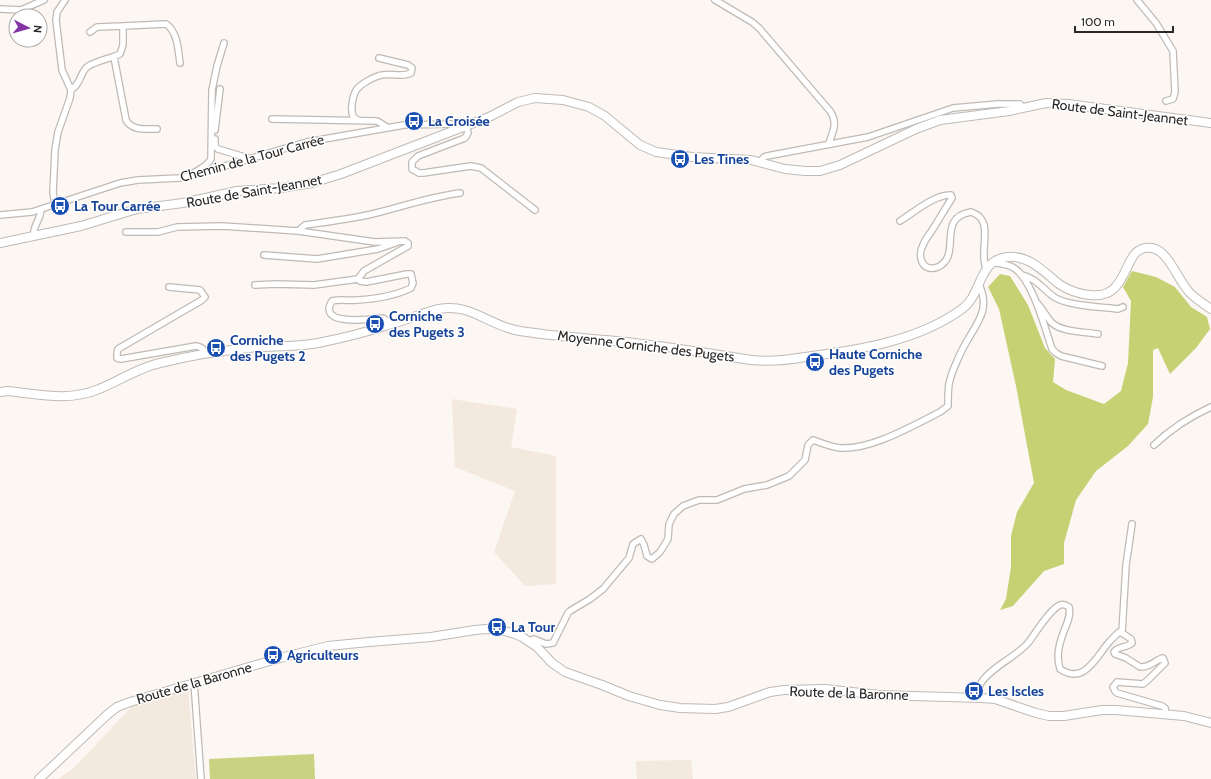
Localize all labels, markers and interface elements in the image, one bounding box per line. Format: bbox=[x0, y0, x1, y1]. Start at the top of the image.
north arrow bbox=[8, 8, 48, 48]
scale bar bbox=[1075, 8, 1173, 34]
text: 100 m bbox=[1081, 14, 1115, 29]
text: N bbox=[31, 24, 45, 34]
street label: Route de Saint-Jeannet bbox=[1051, 95, 1190, 129]
bus stop icon: La Croisée bbox=[403, 110, 425, 132]
place label: La Croisée bbox=[428, 112, 490, 130]
street label: Chemin de la Tour Carrée bbox=[178, 130, 326, 186]
bus stop icon: Les Tines bbox=[669, 148, 691, 170]
place label: Les Tines bbox=[694, 150, 749, 168]
street label: Route de Saint-Jeannet bbox=[185, 170, 323, 212]
bus stop icon: La Tour Carrée bbox=[49, 195, 71, 217]
place label: La Tour Carrée bbox=[74, 197, 160, 215]
place label: Corniche des Pugets 3 bbox=[389, 307, 465, 341]
bus stop icon: Corniche des Pugets 3 bbox=[364, 313, 386, 335]
street label: Moyenne Corniche des Pugets bbox=[556, 326, 736, 366]
place label: Corniche des Pugets 2 bbox=[230, 331, 306, 365]
bus stop icon: Corniche des Pugets 2 bbox=[205, 337, 227, 359]
place label: Haute Corniche des Pugets bbox=[829, 345, 922, 379]
bus stop icon: Haute Corniche des Pugets bbox=[804, 351, 826, 373]
bus stop icon: La Tour bbox=[486, 616, 508, 638]
place label: La Tour bbox=[511, 618, 556, 636]
bus stop icon: Agriculteurs bbox=[262, 644, 284, 666]
place label: Agriculteurs bbox=[287, 646, 359, 664]
street label: Route de la Baronne bbox=[134, 658, 254, 708]
bus stop icon: Les Iscles bbox=[963, 680, 985, 702]
street label: Route de la Baronne bbox=[789, 682, 909, 704]
place label: Les Iscles bbox=[988, 682, 1044, 700]

